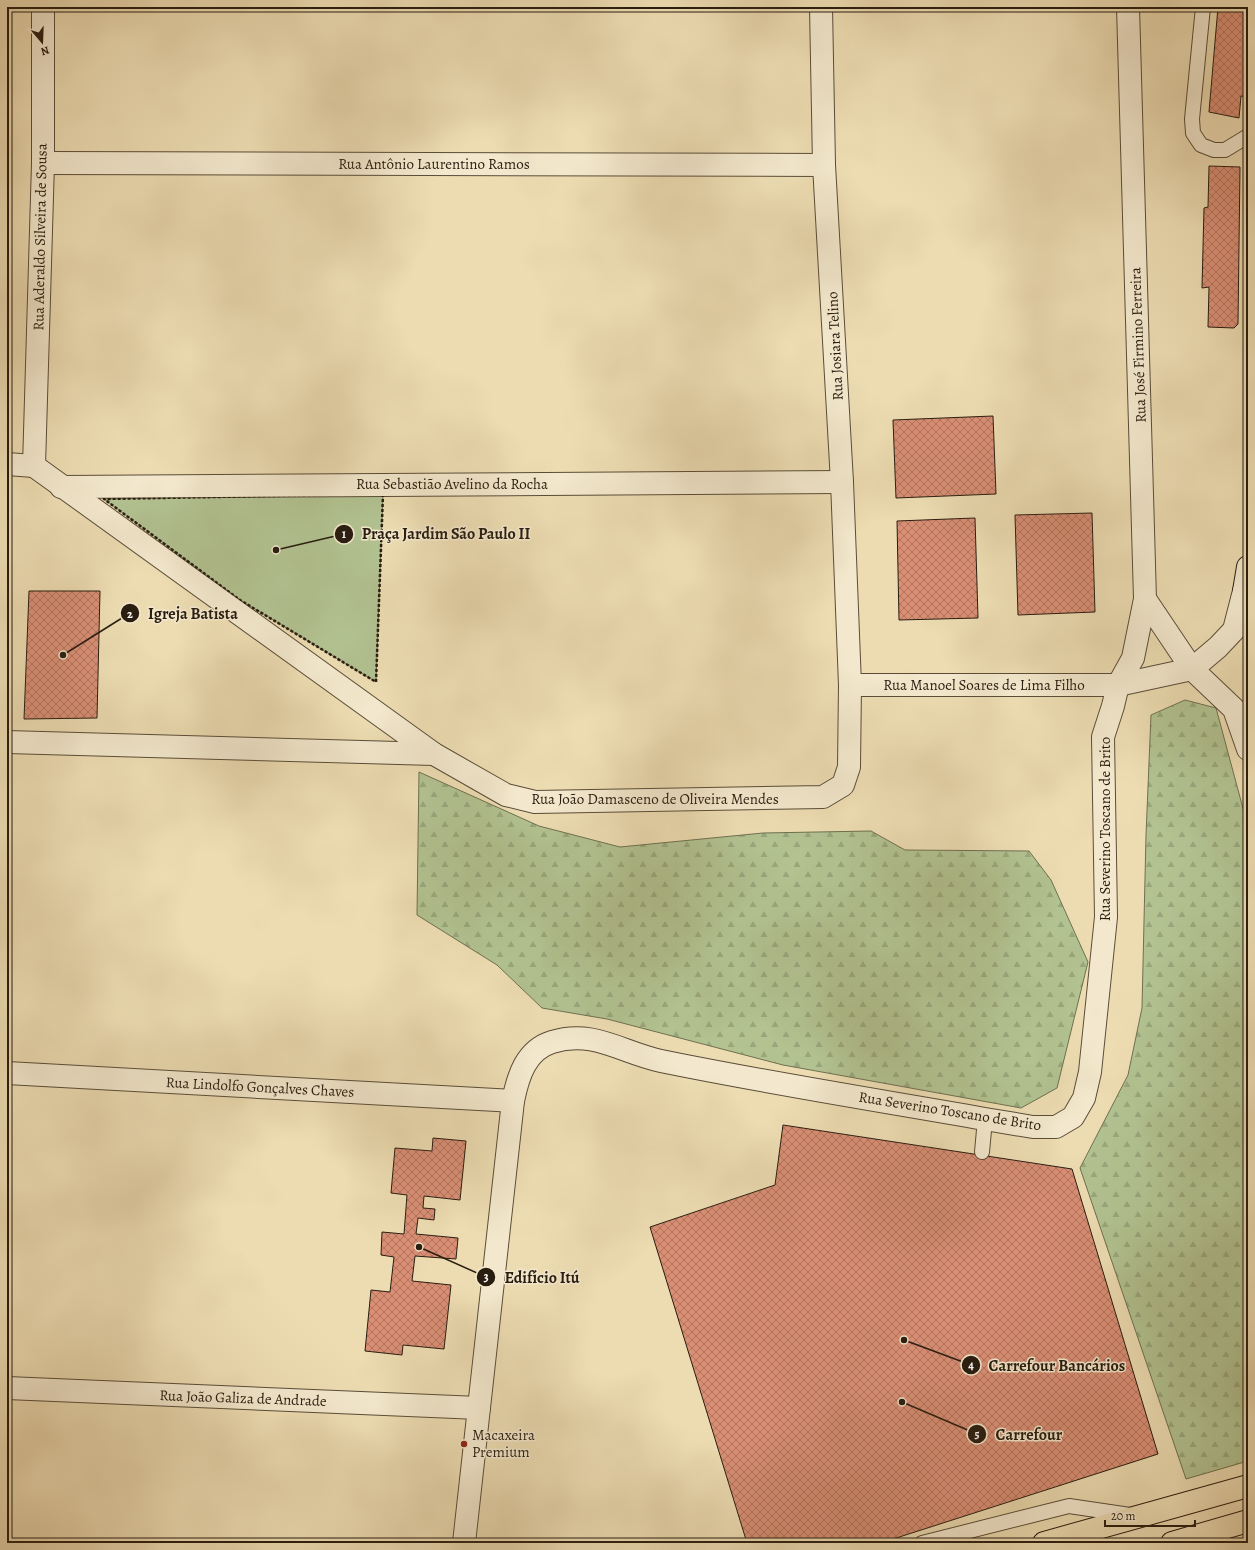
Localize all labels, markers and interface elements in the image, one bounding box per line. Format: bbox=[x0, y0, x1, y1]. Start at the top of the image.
north arrow bbox=[22, 22, 62, 62]
text: N bbox=[39, 43, 51, 59]
street label: Rua Aderaldo Silveira de Sousa bbox=[28, 143, 52, 331]
street label: Rua Antônio Laurentino Ramos bbox=[338, 154, 530, 174]
street label: Rua José Firmino Ferreira bbox=[1125, 267, 1151, 423]
street label: Rua Josiara Telino bbox=[822, 291, 848, 401]
street label: Rua Sebastião Avelino da Rocha bbox=[356, 474, 548, 494]
callout: Praça Jardim São Paulo II bbox=[334, 520, 538, 548]
text: Praça Jardim São Paulo II bbox=[362, 523, 530, 545]
text: 1 bbox=[342, 526, 347, 542]
callout: Igreja Batista bbox=[120, 599, 246, 627]
text: Igreja Batista bbox=[148, 603, 238, 625]
text: 2 bbox=[127, 606, 133, 622]
street label: Rua Manoel Soares de Lima Filho bbox=[883, 675, 1085, 695]
street label: Rua Severino Toscano de Brito bbox=[1095, 737, 1115, 921]
street label: Rua João Damasceno de Oliveira Mendes bbox=[531, 789, 779, 809]
street label: Rua Lindolfo Gonçalves Chaves bbox=[165, 1072, 355, 1102]
street label: Rua Severino Toscano de Brito bbox=[857, 1087, 1043, 1135]
callout: Edifício Itú bbox=[476, 1263, 587, 1291]
text: Edifício Itú bbox=[504, 1267, 580, 1289]
text: 3 bbox=[483, 1269, 489, 1285]
callout: Carrefour Bancários bbox=[961, 1351, 1134, 1379]
text: Carrefour Bancários bbox=[989, 1355, 1125, 1377]
text: 4 bbox=[968, 1357, 974, 1373]
street label: Rua João Galiza de Andrade bbox=[159, 1385, 327, 1411]
callout: Carrefour bbox=[967, 1420, 1070, 1448]
text: Carrefour bbox=[996, 1424, 1063, 1446]
place label: Macaxeira Premium bbox=[472, 1425, 535, 1462]
text: 5 bbox=[974, 1426, 980, 1442]
marker: Macaxeira Premium bbox=[459, 1439, 469, 1449]
scale bar bbox=[1105, 1502, 1195, 1528]
text: 20 m bbox=[1111, 1508, 1135, 1524]

